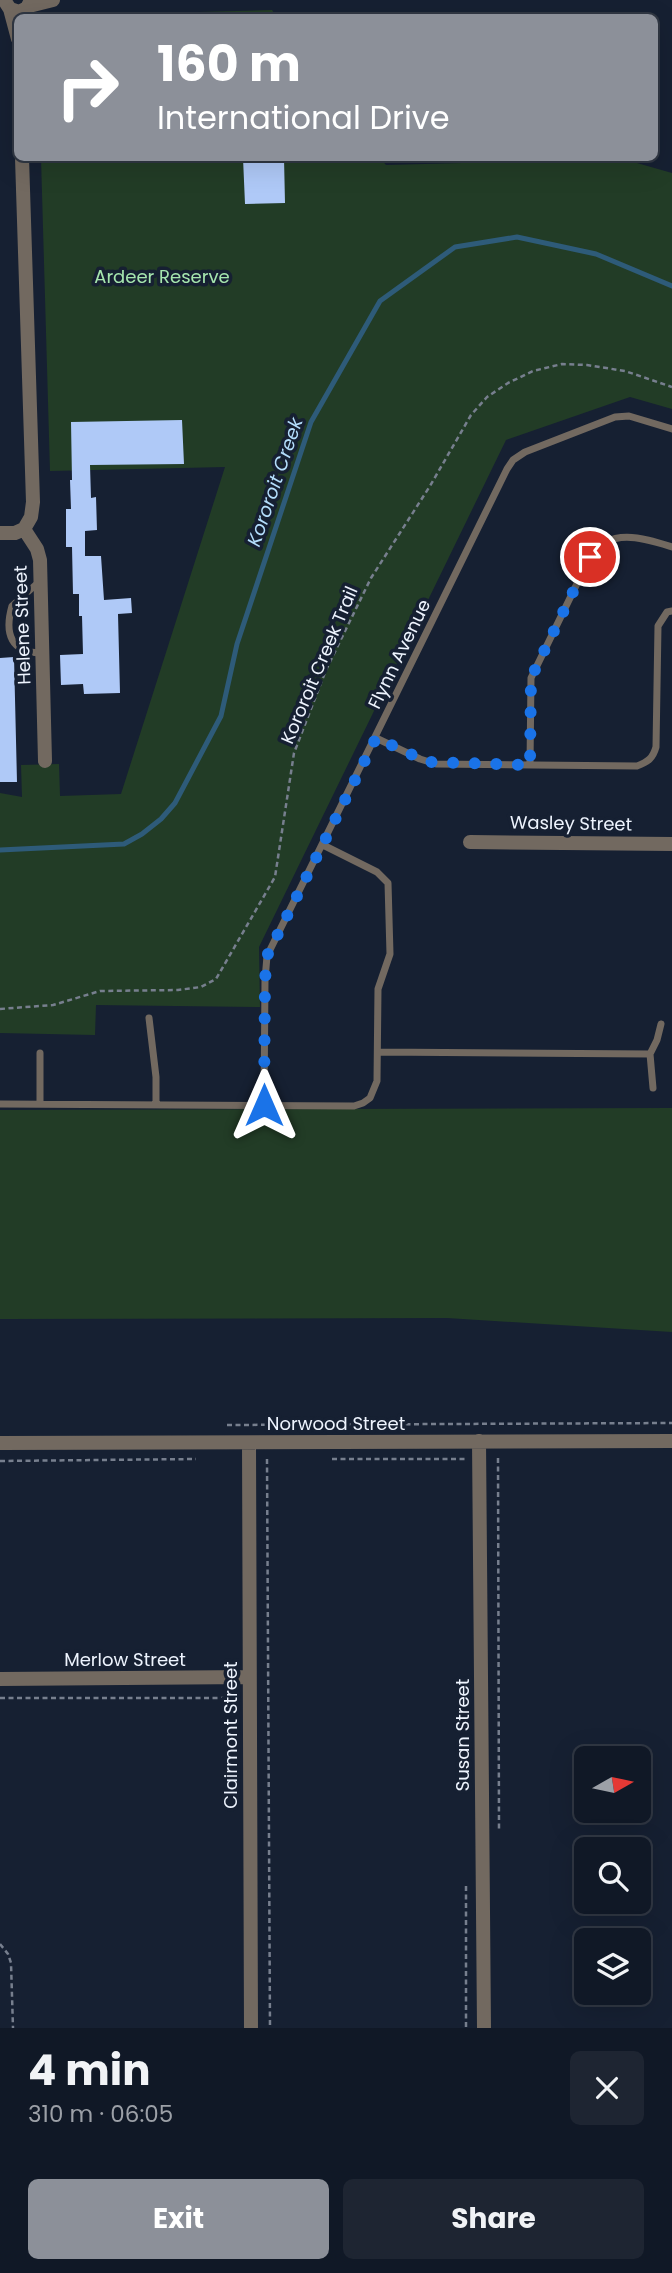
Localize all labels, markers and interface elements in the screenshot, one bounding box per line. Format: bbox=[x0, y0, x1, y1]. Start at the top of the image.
text: 160 m bbox=[157, 30, 301, 98]
icon: right bbox=[42, 42, 133, 133]
text: International Drive bbox=[157, 95, 450, 140]
park label: Ardeer Reserve bbox=[94, 264, 230, 289]
water label: Kororoit Creek bbox=[240, 413, 310, 550]
pin bbox=[560, 527, 620, 587]
icon: arrive bbox=[571, 538, 609, 576]
street label: Helene Street bbox=[7, 565, 37, 685]
street label: Kororoit Creek Trail bbox=[274, 582, 364, 748]
street label: Flynn Avenue bbox=[362, 595, 436, 713]
street label: Wasley Street bbox=[510, 809, 632, 837]
position arrow bbox=[227, 1068, 301, 1142]
street label: Norwood Street bbox=[267, 1411, 405, 1436]
street label: Merlow Street bbox=[64, 1647, 186, 1672]
street label: Clairmont Street bbox=[218, 1661, 243, 1809]
street label: Susan Street bbox=[450, 1679, 475, 1791]
north arrow bbox=[574, 1746, 651, 1824]
map controls bbox=[574, 1746, 651, 2005]
button: search bbox=[574, 1837, 651, 1914]
button: layers bbox=[574, 1928, 651, 2005]
text: 4 min bbox=[28, 2041, 151, 2100]
button: close bbox=[570, 2051, 644, 2125]
text: 310 m · 06:05 bbox=[28, 2098, 173, 2130]
button: Exit bbox=[28, 2179, 329, 2259]
button: Share bbox=[343, 2179, 644, 2259]

